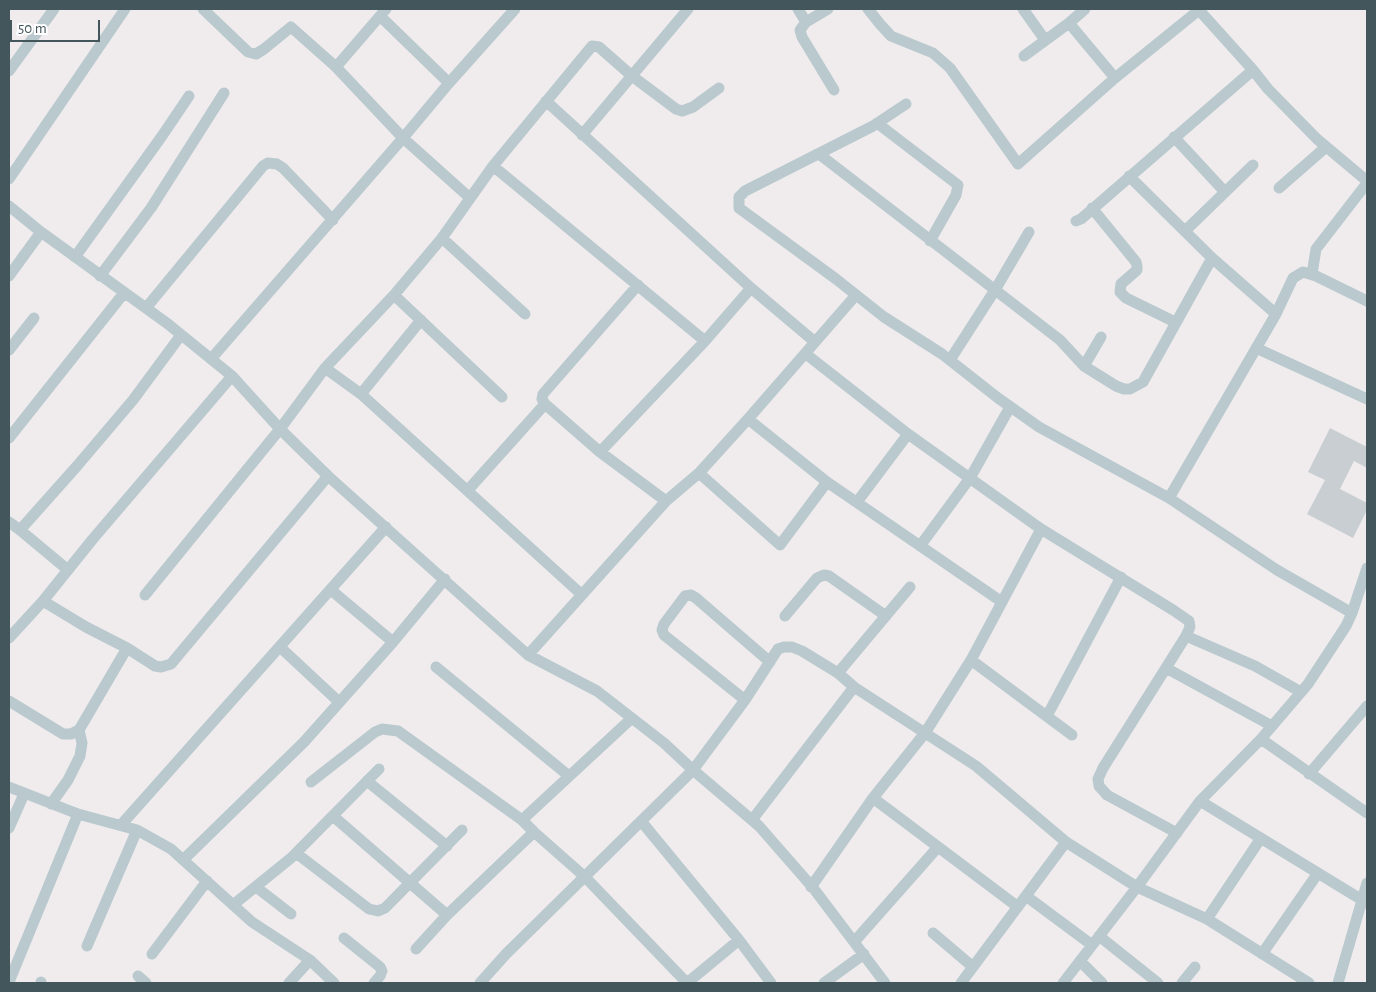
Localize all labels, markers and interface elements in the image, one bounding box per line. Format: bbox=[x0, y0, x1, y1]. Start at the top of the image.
scale bar bbox=[12, 10, 102, 42]
text: 50 m bbox=[18, 21, 47, 36]

